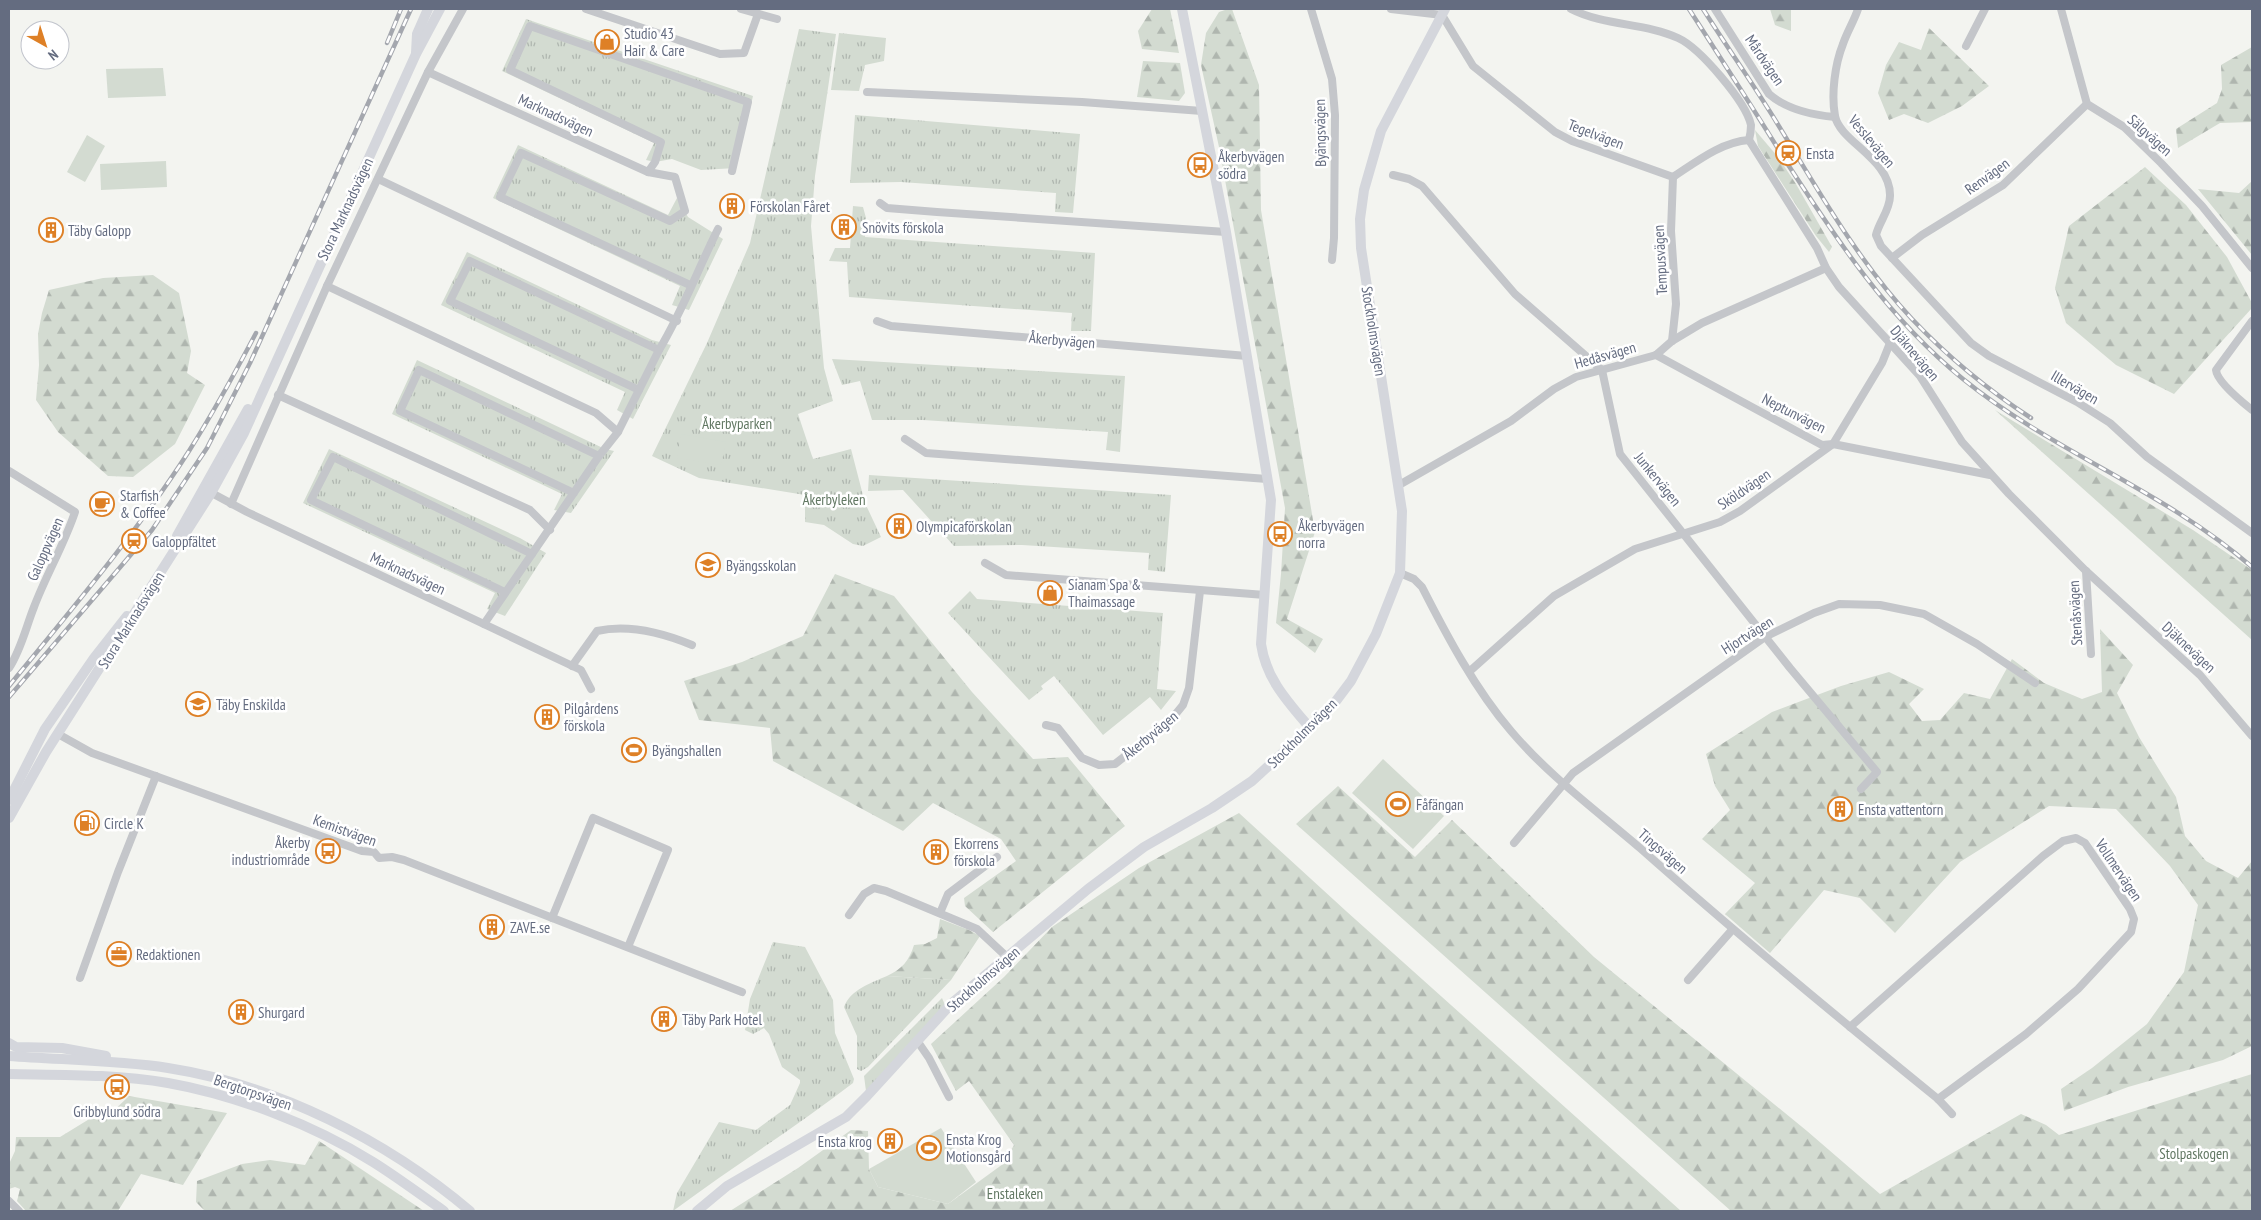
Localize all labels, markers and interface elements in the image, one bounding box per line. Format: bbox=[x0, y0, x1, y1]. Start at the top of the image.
north arrow bbox=[20, 20, 70, 70]
place label: Studio 43 Hair & Care bbox=[624, 24, 685, 60]
shop icon: Studio 43 Hair & Care bbox=[594, 29, 620, 55]
street label: Mårdvägen bbox=[1741, 31, 1789, 89]
text: N bbox=[45, 46, 62, 64]
street label: Marknadsvägen bbox=[515, 89, 597, 141]
street label: Byängsvägen bbox=[1310, 99, 1330, 167]
street label: Vesslevägen bbox=[1844, 110, 1900, 171]
street label: Sälgvägen bbox=[2124, 110, 2176, 160]
street label: Tegelvägen bbox=[1565, 115, 1627, 153]
station icon: Ensta bbox=[1775, 140, 1801, 166]
place label: Ensta bbox=[1806, 144, 1834, 163]
place label: Åkerbyvägen södra bbox=[1218, 147, 1284, 183]
bus stop icon: Åkerbyvägen södra bbox=[1187, 152, 1213, 178]
street label: Renvägen bbox=[1961, 153, 2013, 199]
street label: Stora Marknadsvägen bbox=[313, 155, 377, 263]
building icon: Förskolan Fåret bbox=[719, 193, 745, 219]
place label: Förskolan Fåret bbox=[750, 197, 830, 216]
building icon: Snövits förskola bbox=[831, 214, 857, 240]
building icon: Täby Galopp bbox=[38, 217, 64, 243]
place label: Snövits förskola bbox=[862, 218, 944, 237]
place label: Täby Galopp bbox=[68, 221, 131, 240]
street label: Tempusvägen bbox=[1649, 224, 1671, 296]
street label: Stockholmsvägen bbox=[1358, 285, 1390, 377]
street label: Djäknevägen bbox=[1886, 321, 1944, 385]
street label: Åkerbyvägen bbox=[1028, 328, 1096, 352]
street label: Hedåsvägen bbox=[1572, 337, 1638, 373]
street label: Illervägen bbox=[2048, 366, 2102, 408]
street label: Neptunvägen bbox=[1759, 389, 1829, 437]
park label: Åkerbyparken bbox=[702, 414, 772, 433]
street label: Junkervägen bbox=[1630, 447, 1685, 510]
street label: Sköldvägen bbox=[1714, 464, 1774, 514]
place label: Starfish & Coffee bbox=[120, 486, 166, 522]
park label: Åkerbyleken bbox=[802, 490, 866, 509]
cafe icon: Starfish & Coffee bbox=[89, 491, 115, 517]
building icon: Olympicaförskolan bbox=[886, 513, 912, 539]
street label: Galoppvägen bbox=[23, 514, 67, 584]
place label: Åkerbyvägen norra bbox=[1298, 516, 1364, 552]
place label: Olympicaförskolan bbox=[916, 517, 1012, 536]
bus stop icon: Åkerbyvägen norra bbox=[1267, 521, 1293, 547]
station icon: Galoppfältet bbox=[121, 528, 147, 554]
place label: Galoppfältet bbox=[152, 532, 216, 551]
street label: Marknadsvägen bbox=[367, 547, 449, 599]
school or university icon: Byängsskolan bbox=[695, 552, 721, 578]
place label: Byängsskolan bbox=[726, 556, 796, 575]
street label: Stora Marknadsvägen bbox=[94, 568, 168, 672]
place label: Sianam Spa & Thaimassage bbox=[1068, 575, 1141, 611]
shop icon: Sianam Spa & Thaimassage bbox=[1037, 580, 1063, 606]
street label: Stenåsvägen bbox=[2064, 580, 2086, 646]
street label: Hjortvägen bbox=[1718, 612, 1776, 658]
street label: Djäknevägen bbox=[2158, 617, 2220, 677]
school or university icon: Täby Enskilda bbox=[185, 691, 211, 717]
street label: Stockholmsvägen bbox=[1263, 694, 1341, 772]
place label: Täby Enskilda bbox=[216, 695, 286, 714]
place label: Pilgårdens förskola bbox=[564, 699, 618, 735]
building icon: Pilgårdens förskola bbox=[534, 704, 560, 730]
street label: Åkerbyvägen bbox=[1118, 706, 1182, 764]
sports icon: Byängshallen bbox=[621, 737, 647, 763]
place label: Byängshallen bbox=[652, 741, 721, 760]
sports icon: Fåfängan bbox=[1385, 791, 1411, 817]
place label: Fåfängan bbox=[1416, 795, 1464, 814]
building icon: Ensta vattentorn bbox=[1827, 796, 1853, 822]
place label: Ensta vattentorn bbox=[1858, 800, 1943, 819]
fuel station icon: Circle K bbox=[74, 810, 100, 836]
street label: Kemistvägen bbox=[311, 810, 379, 850]
place label: Circle K bbox=[104, 814, 144, 833]
street label: Tingsvägen bbox=[1634, 824, 1692, 878]
place label: Åkerby industriområde bbox=[232, 833, 310, 869]
place label: Ekorrens förskola bbox=[954, 834, 999, 870]
street label: Vollmervägen bbox=[2091, 834, 2147, 905]
bus stop icon: Åkerby industriområde bbox=[315, 838, 341, 864]
building icon: Ekorrens förskola bbox=[923, 839, 949, 865]
building icon: ZAVE.se bbox=[479, 914, 505, 940]
place label: ZAVE.se bbox=[510, 918, 550, 937]
office icon: Redaktionen bbox=[106, 941, 132, 967]
street label: Stockholmsvägen bbox=[943, 942, 1023, 1016]
place label: Redaktionen bbox=[136, 945, 200, 964]
building icon: Shurgard bbox=[228, 999, 254, 1025]
place label: Shurgard bbox=[258, 1003, 305, 1022]
building icon: Täby Park Hotel bbox=[651, 1006, 677, 1032]
place label: Täby Park Hotel bbox=[682, 1010, 762, 1029]
street label: Bergtorpsvägen bbox=[212, 1070, 294, 1114]
bus stop icon: Gribbylund södra bbox=[104, 1074, 130, 1100]
place label: Gribbylund södra bbox=[73, 1102, 161, 1121]
building icon: Ensta krog bbox=[877, 1128, 903, 1154]
place label: Ensta Krog Motionsgård bbox=[946, 1130, 1011, 1166]
place label: Ensta krog bbox=[818, 1132, 872, 1151]
sports icon: Ensta Krog Motionsgård bbox=[916, 1135, 942, 1161]
park label: Stolpaskogen bbox=[2159, 1144, 2229, 1163]
park label: Enstaleken bbox=[987, 1184, 1043, 1203]

